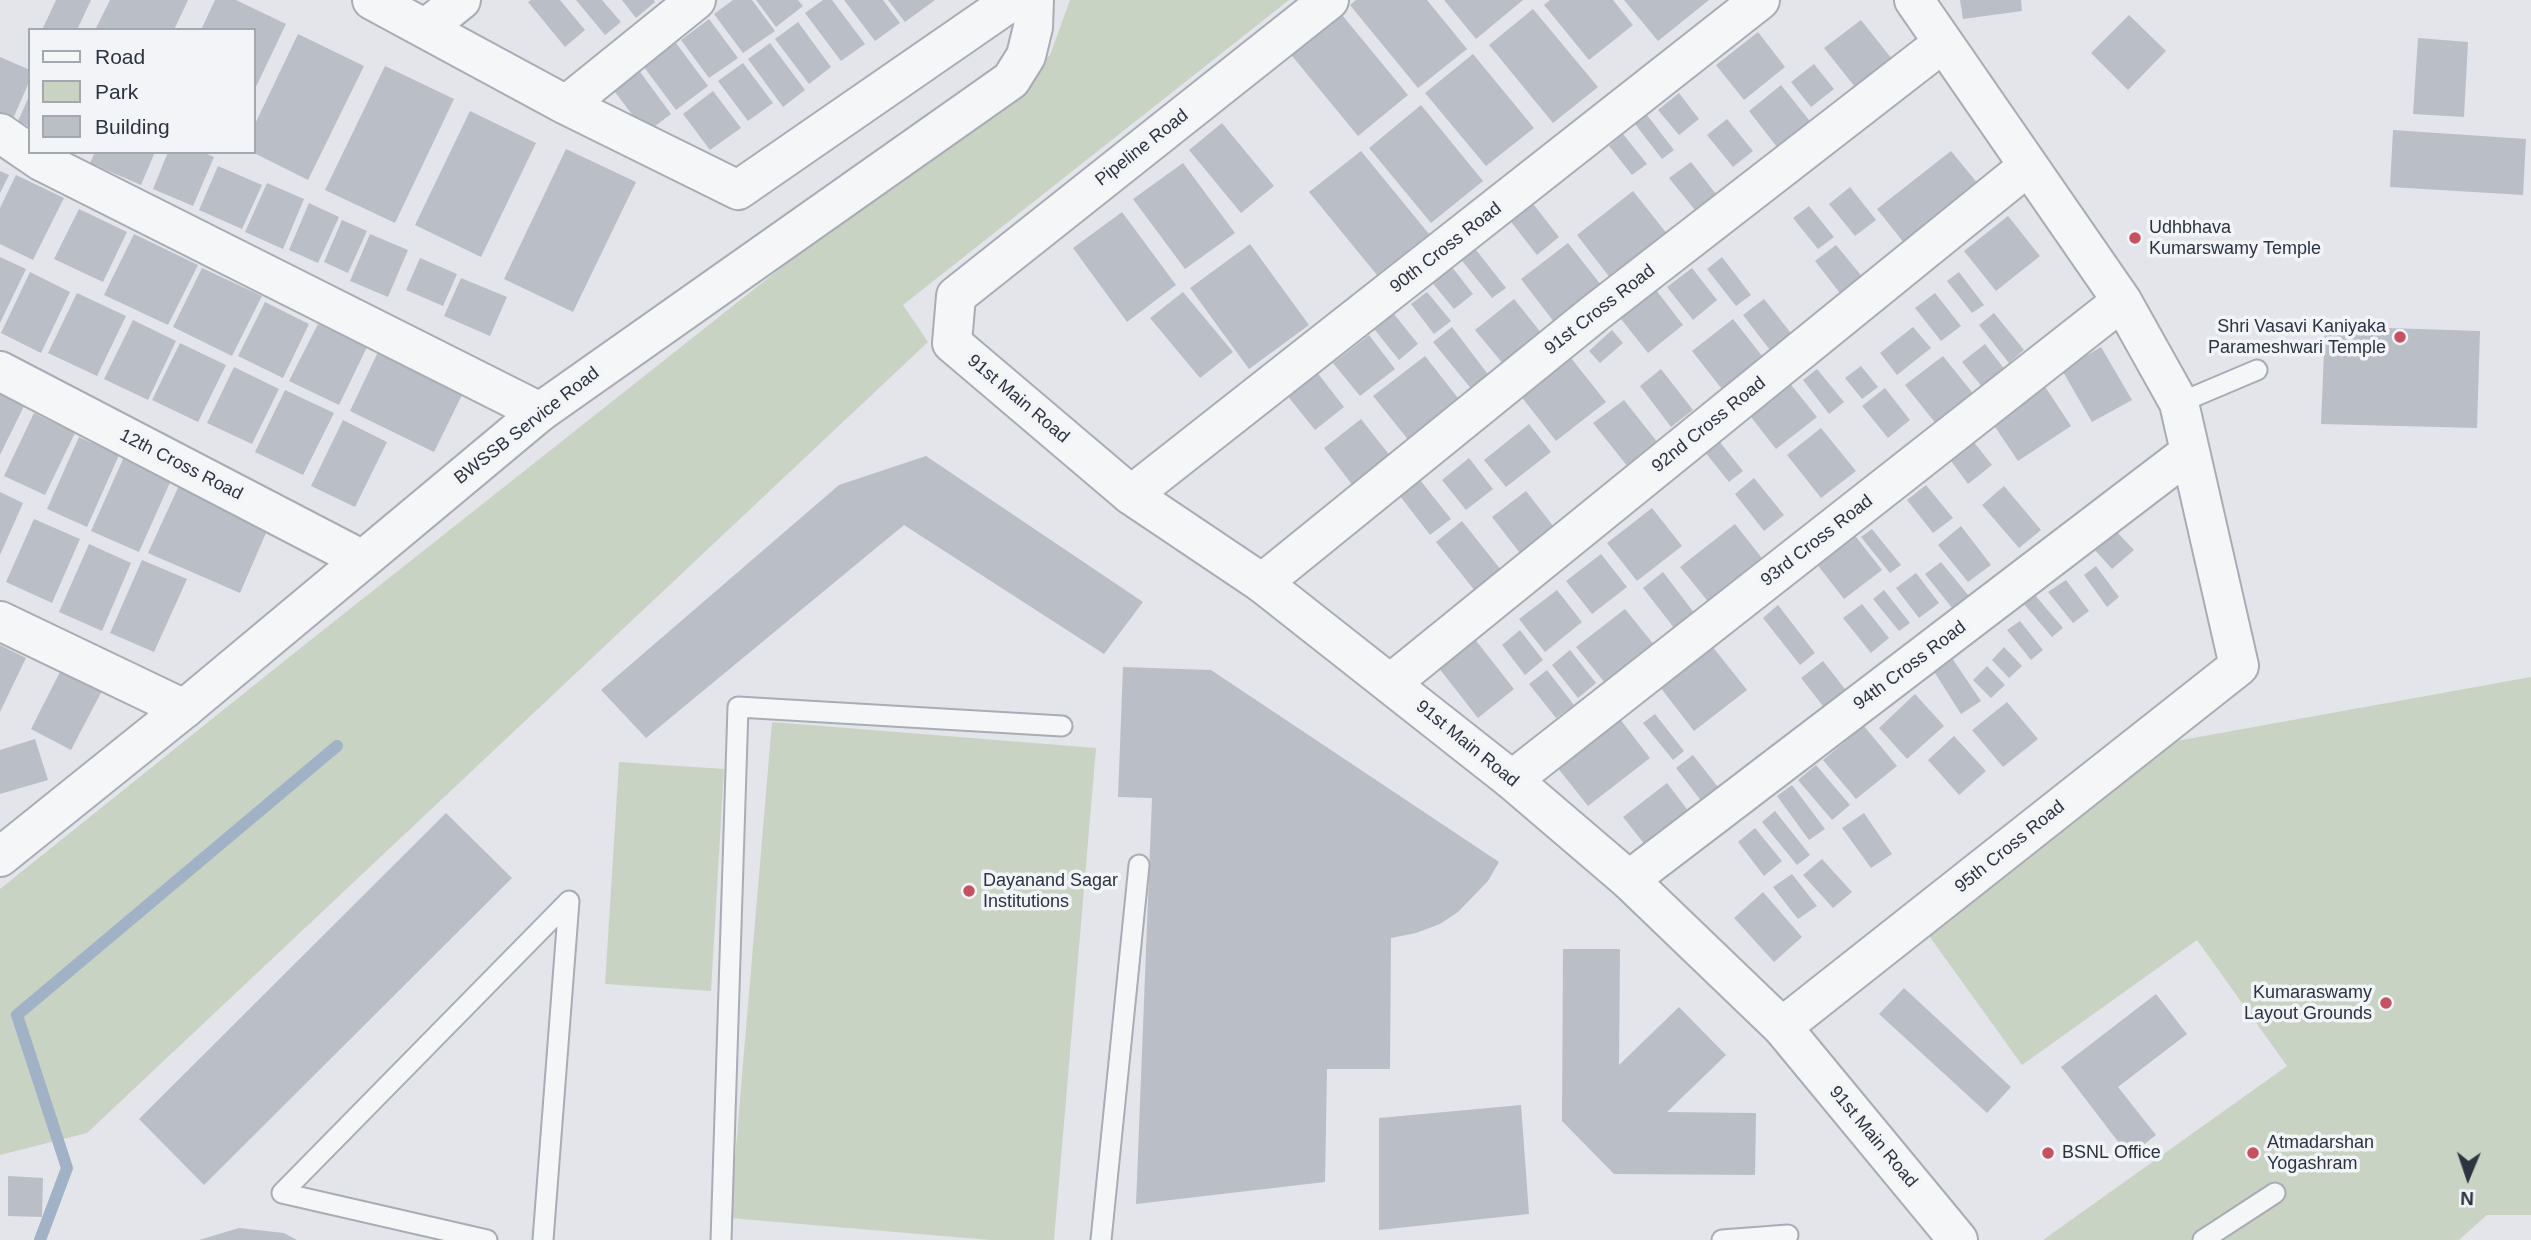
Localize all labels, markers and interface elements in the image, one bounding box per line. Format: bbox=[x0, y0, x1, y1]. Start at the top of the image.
legend bbox=[28, 28, 256, 154]
text: Road bbox=[95, 45, 145, 68]
text: Park bbox=[95, 80, 138, 103]
street label: Pipeline Road bbox=[1091, 105, 1193, 191]
text: Building bbox=[95, 115, 170, 138]
street label: 90th Cross Road bbox=[1386, 198, 1506, 298]
place label: Udhbhava Kumarswamy Temple bbox=[2149, 217, 2321, 260]
marker: Udhbhava Kumarswamy Temple bbox=[2127, 230, 2143, 246]
street label: 91st Cross Road bbox=[1541, 260, 1659, 360]
place label: Shri Vasavi Kaniyaka Parameshwari Temple bbox=[2208, 316, 2386, 358]
marker: Shri Vasavi Kaniyaka Parameshwari Temple bbox=[2392, 329, 2408, 345]
street label: 91st Main Road bbox=[963, 350, 1073, 448]
street label: BWSSB Service Road bbox=[450, 363, 604, 489]
street label: 92nd Cross Road bbox=[1648, 373, 1770, 477]
street label: 12th Cross Road bbox=[116, 425, 246, 505]
street label: 93rd Cross Road bbox=[1757, 491, 1877, 591]
street label: 94th Cross Road bbox=[1850, 617, 1970, 715]
street label: 91st Main Road bbox=[1411, 696, 1523, 792]
street label: 95th Cross Road bbox=[1951, 796, 2069, 898]
place label: Dayanand Sagar Institutions bbox=[983, 870, 1118, 912]
marker: Dayanand Sagar Institutions bbox=[961, 883, 977, 899]
place label: Kumaraswamy Layout Grounds bbox=[2244, 982, 2372, 1024]
marker: Kumaraswamy Layout Grounds bbox=[2378, 995, 2394, 1011]
street label: 91st Main Road bbox=[1824, 1082, 1922, 1192]
place label: Atmadarshan Yogashram bbox=[2267, 1132, 2374, 1174]
place label: BSNL Office bbox=[2062, 1142, 2161, 1164]
north arrow bbox=[2433, 1142, 2503, 1212]
marker: BSNL Office bbox=[2040, 1145, 2056, 1161]
marker: Atmadarshan Yogashram bbox=[2245, 1145, 2261, 1161]
text: N bbox=[2460, 1188, 2474, 1209]

